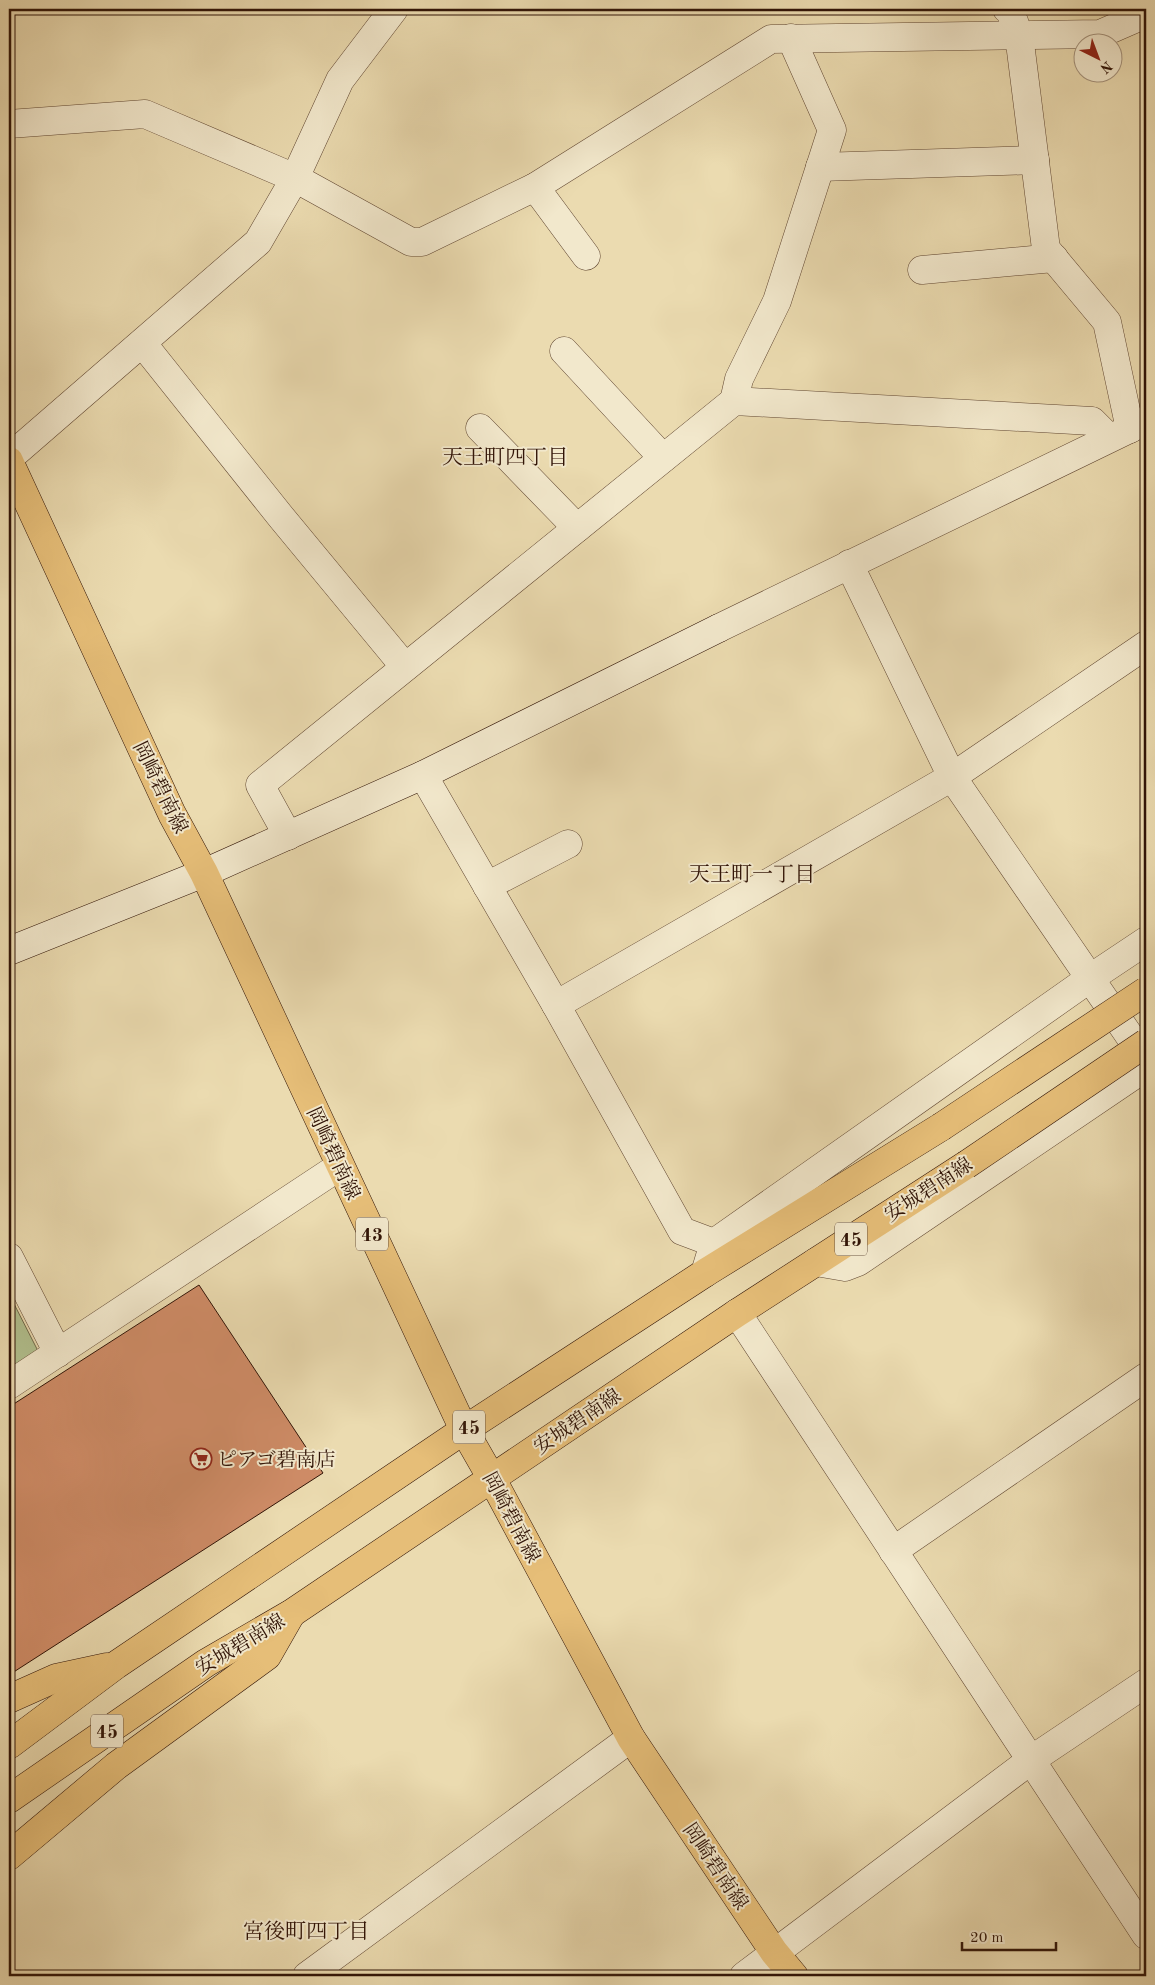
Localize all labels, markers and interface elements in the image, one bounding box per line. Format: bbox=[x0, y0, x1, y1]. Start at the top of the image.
north arrow bbox=[1072, 32, 1122, 82]
text: N bbox=[1097, 58, 1115, 76]
district label: 天王町四丁目 bbox=[442, 446, 568, 469]
street label: 岡崎碧南線 bbox=[128, 738, 192, 837]
district label: 天王町一丁目 bbox=[689, 863, 815, 886]
street label: 岡崎碧南線 bbox=[302, 1103, 364, 1203]
street label: 安城碧南線 bbox=[881, 1153, 976, 1226]
road number: 43 bbox=[356, 1218, 388, 1250]
road number: 45 bbox=[835, 1222, 867, 1256]
street label: 安城碧南線 bbox=[530, 1385, 625, 1459]
road number: 45 bbox=[453, 1410, 485, 1444]
supermarket icon: ピアゴ碧南店 bbox=[189, 1447, 213, 1471]
place label: ピアゴ碧南店 bbox=[217, 1449, 336, 1471]
street label: 岡崎碧南線 bbox=[478, 1468, 544, 1567]
street label: 安城碧南線 bbox=[192, 1610, 289, 1680]
road number: 45 bbox=[91, 1714, 123, 1748]
street label: 岡崎碧南線 bbox=[678, 1819, 752, 1914]
district label: 宮後町四丁目 bbox=[243, 1920, 369, 1943]
scale bar bbox=[962, 1920, 1056, 1952]
text: 20 m bbox=[970, 1931, 1004, 1946]

